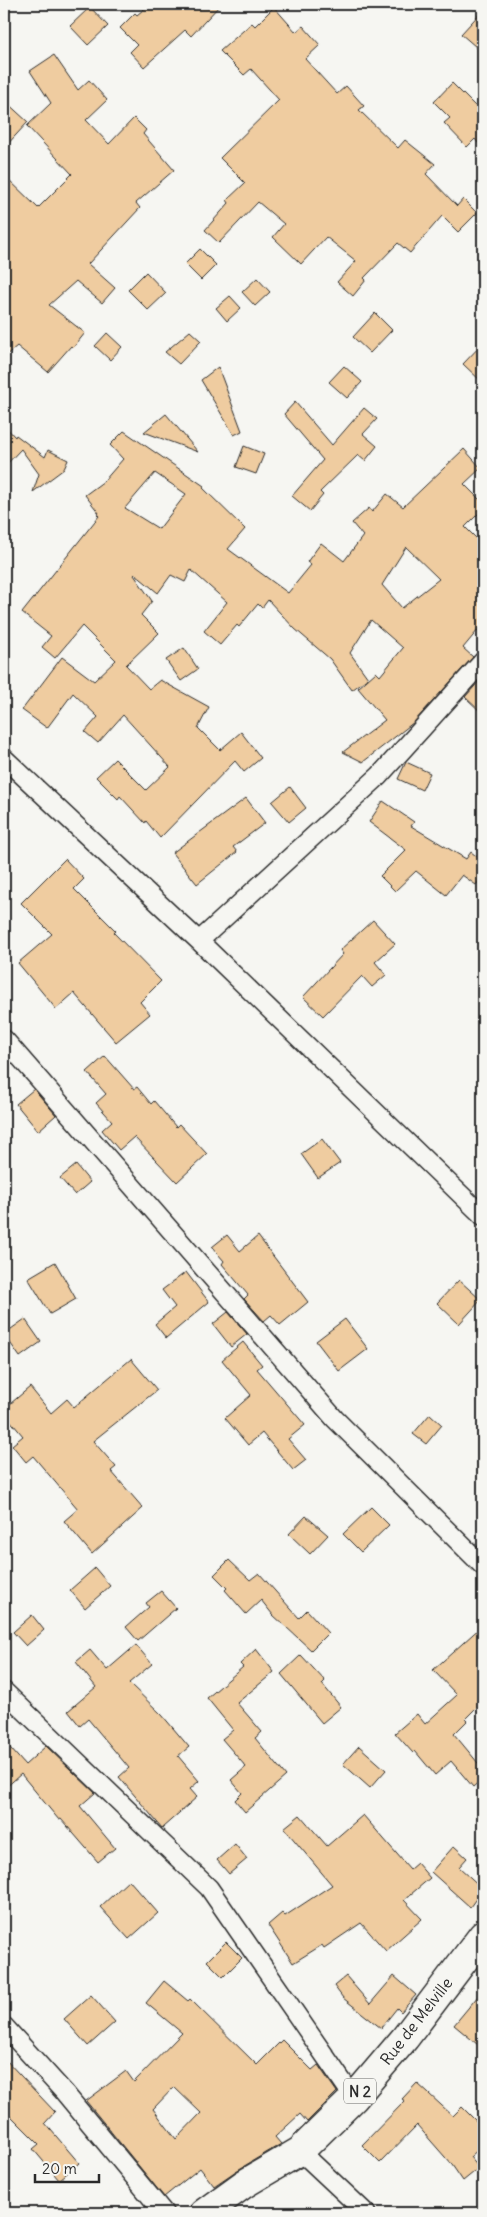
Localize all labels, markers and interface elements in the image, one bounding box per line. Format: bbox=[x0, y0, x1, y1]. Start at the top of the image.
street label: Rue de Melville bbox=[376, 1973, 456, 2069]
road number: N 2 bbox=[344, 2078, 376, 2104]
scale bar bbox=[35, 2152, 99, 2184]
text: 20 m bbox=[42, 2159, 77, 2178]

